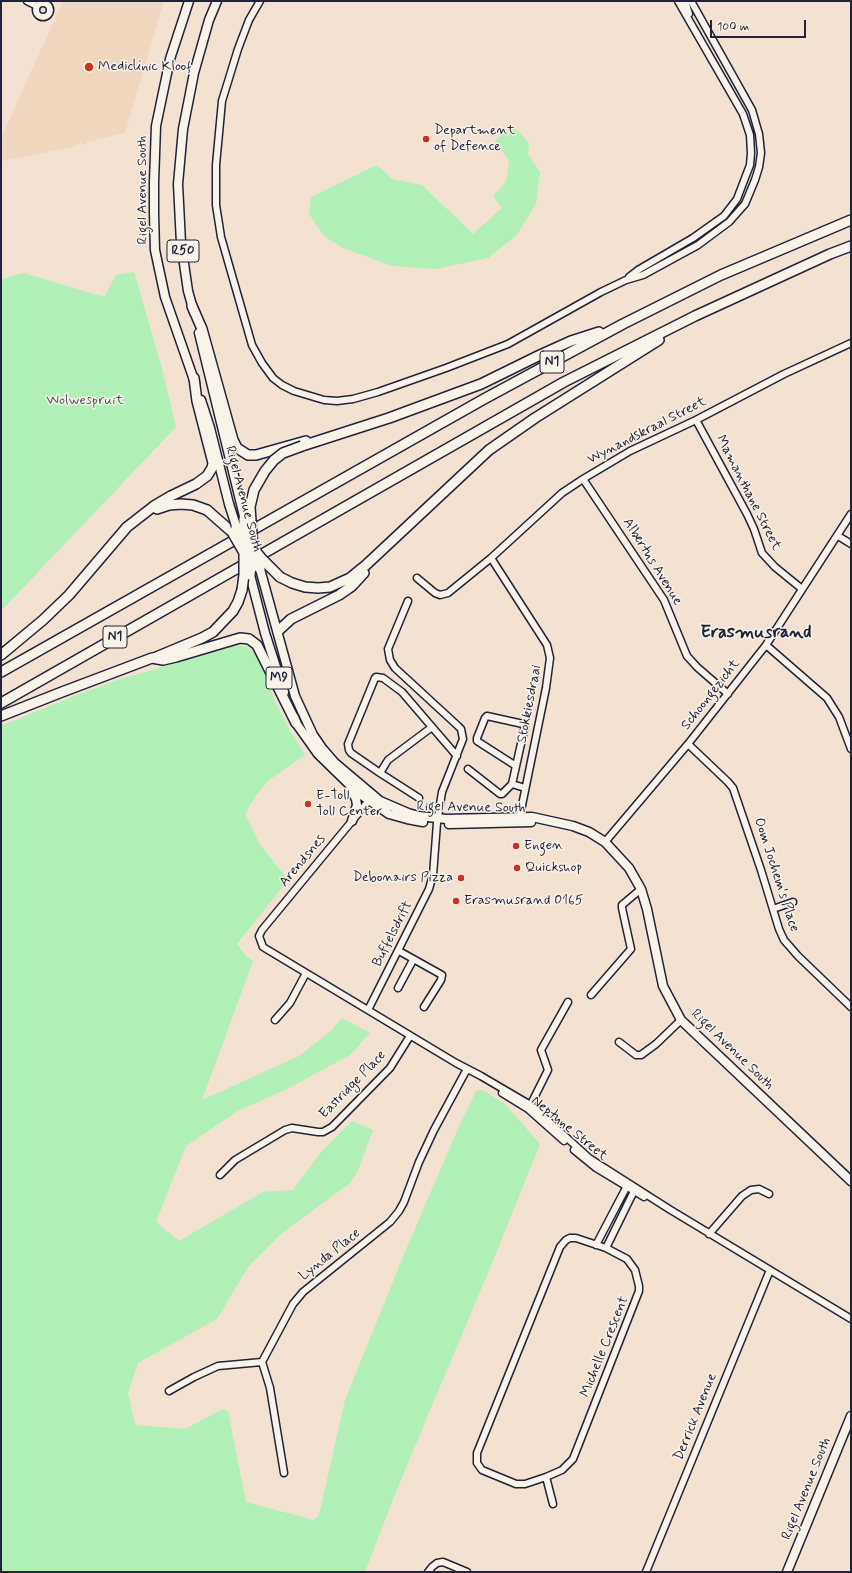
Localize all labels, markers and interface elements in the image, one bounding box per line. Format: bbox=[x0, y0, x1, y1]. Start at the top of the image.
scale bar bbox=[712, 12, 808, 38]
text: 100 m bbox=[717, 19, 749, 35]
place label: Mediclinic Kloof bbox=[98, 59, 192, 75]
marker: Mediclinic Kloof bbox=[83, 61, 95, 73]
place label: Department of Defence bbox=[434, 123, 515, 156]
marker: Department of Defence bbox=[421, 134, 431, 144]
street label: Rigel Avenue South bbox=[135, 136, 151, 244]
road number: R50 bbox=[167, 240, 199, 262]
road number: N1 bbox=[540, 351, 564, 373]
park label: Wolwespruit bbox=[46, 393, 124, 409]
street label: Wynandskraal Street bbox=[585, 394, 709, 468]
street label: Mamanthane Street bbox=[712, 433, 784, 553]
street label: Rigel Avenue South bbox=[221, 444, 265, 554]
street label: Albertus Avenue bbox=[618, 515, 686, 609]
district label: Erasmusrand bbox=[700, 622, 812, 644]
road number: N1 bbox=[103, 626, 127, 648]
street label: Schoongezicht bbox=[678, 656, 744, 734]
street label: Stokkiesdraai bbox=[514, 664, 546, 744]
road number: M9 bbox=[266, 667, 292, 689]
place label: E-Toll Toll Center bbox=[316, 788, 382, 820]
marker: E-Toll Toll Center bbox=[303, 799, 313, 809]
street label: Rigel Avenue South bbox=[416, 799, 526, 817]
street label: Oom Jochem's Place bbox=[750, 816, 802, 934]
street label: Arendsnes bbox=[276, 831, 330, 891]
place label: Engen bbox=[524, 838, 563, 854]
marker: Engen bbox=[511, 841, 521, 851]
place label: Quickshop bbox=[525, 860, 582, 876]
marker: Quickshop bbox=[512, 863, 522, 873]
place label: Debonairs Pizza bbox=[353, 870, 453, 886]
marker: Debonairs Pizza bbox=[456, 873, 466, 883]
place label: Erasmusrand 0165 bbox=[464, 893, 583, 909]
marker: Erasmusrand 0165 bbox=[451, 896, 461, 906]
street label: Buffelsdrift bbox=[369, 898, 417, 970]
street label: Rigel Avenue South bbox=[687, 1006, 777, 1094]
street label: Eastridge Place bbox=[316, 1047, 390, 1123]
street label: Neptune Street bbox=[527, 1093, 611, 1165]
street label: Lynda Place bbox=[296, 1225, 364, 1285]
street label: Michelle Crescent bbox=[577, 1294, 633, 1400]
street label: Derrick Avenue bbox=[671, 1371, 721, 1463]
street label: Rigel Avenue South bbox=[779, 1435, 835, 1543]

